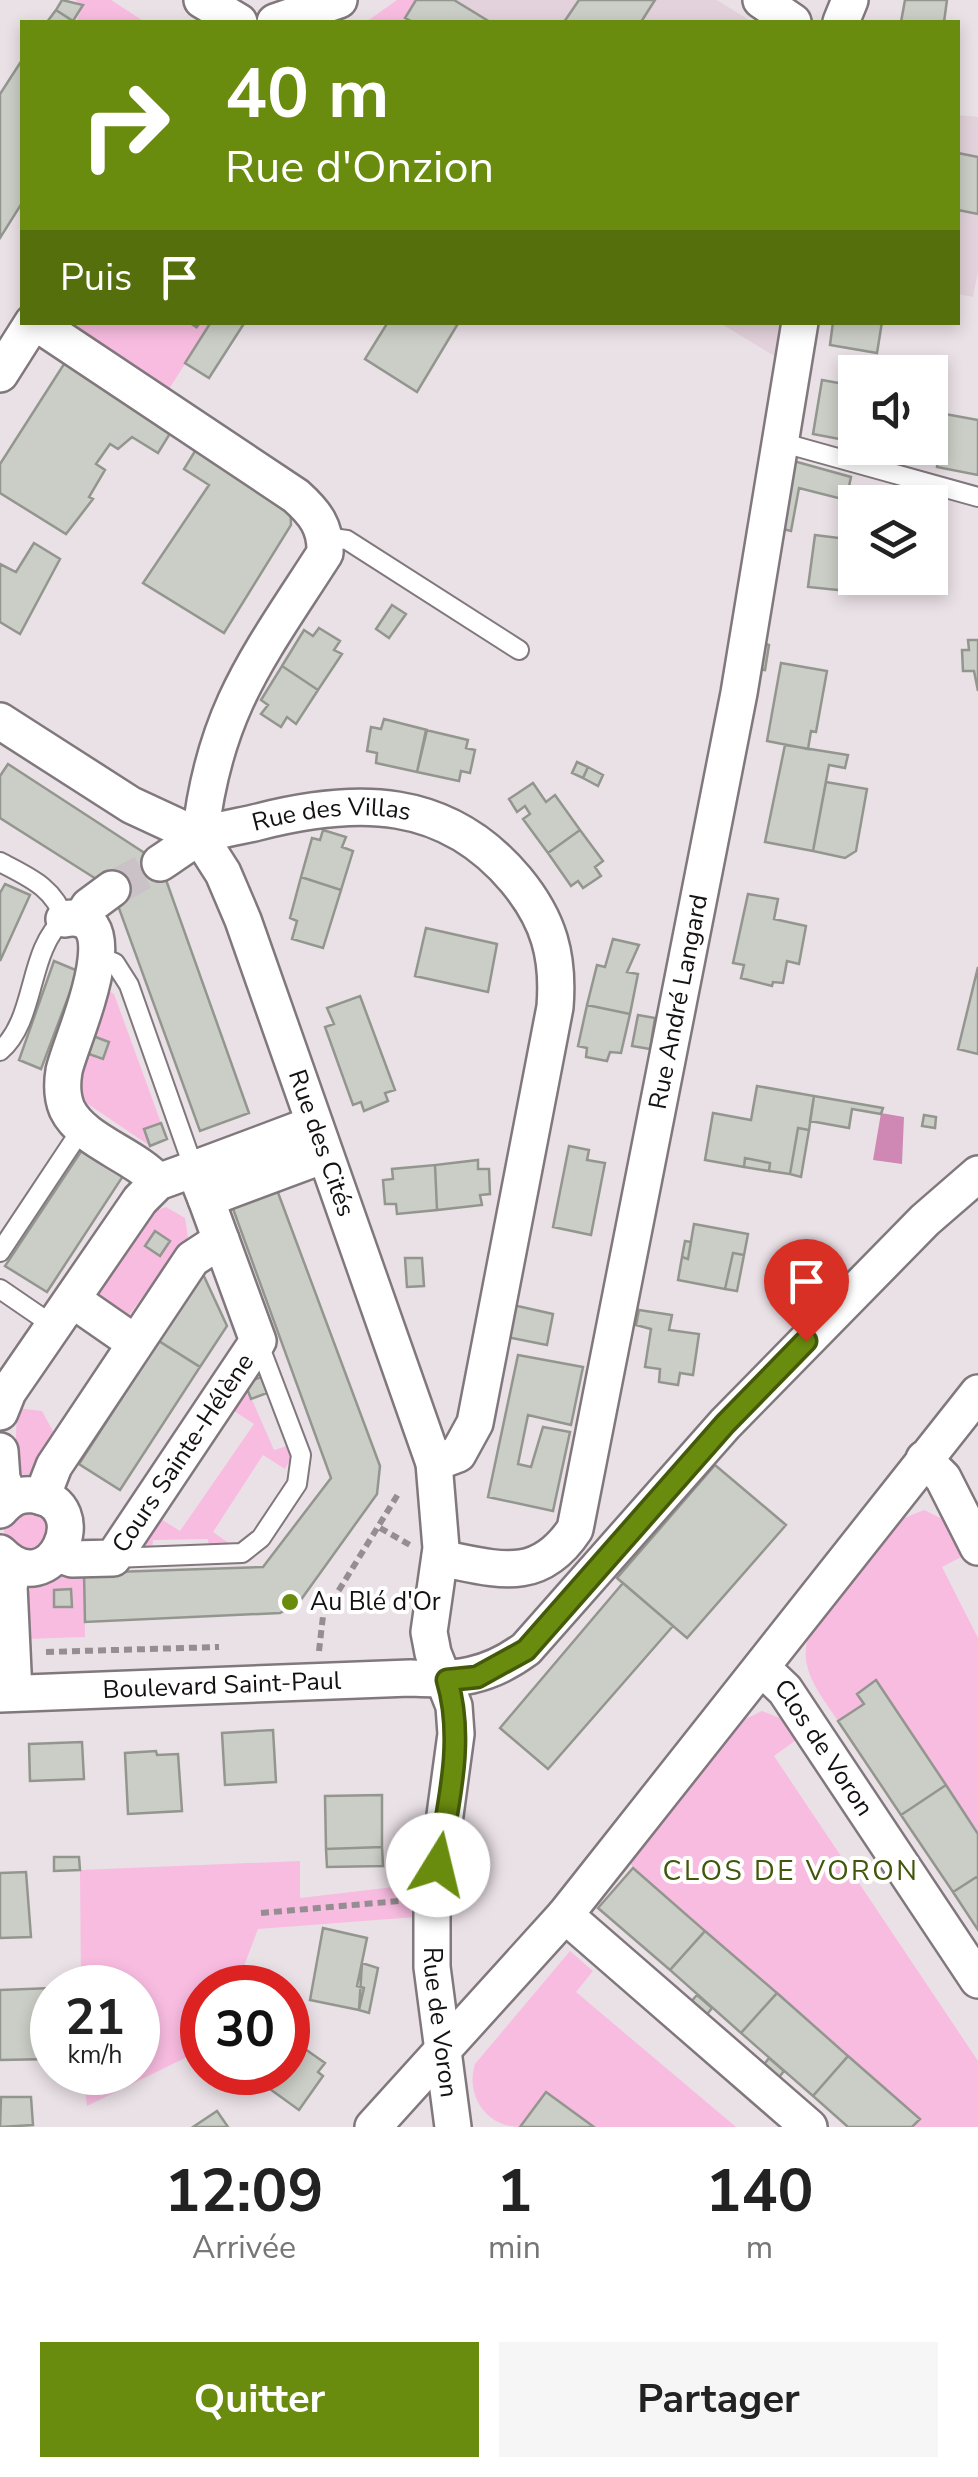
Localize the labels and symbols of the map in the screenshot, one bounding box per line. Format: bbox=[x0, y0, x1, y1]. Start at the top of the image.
street label: Rue des Villas bbox=[248, 790, 414, 840]
street label: Rue André Langard bbox=[641, 891, 716, 1112]
street label: Rue des Cités bbox=[280, 1065, 363, 1221]
pin bbox=[764, 1239, 849, 1342]
street label: Cours Sainte-Hélène bbox=[104, 1347, 262, 1560]
place label: Au Blé d'Or bbox=[310, 1585, 441, 1619]
marker: Au Blé d'Or bbox=[279, 1591, 301, 1613]
street label: Boulevard Saint-Paul bbox=[102, 1664, 342, 1707]
street label: Clos de Voron bbox=[767, 1671, 881, 1823]
position arrow bbox=[386, 1813, 490, 1917]
district label: CLOS DE VORON bbox=[663, 1852, 919, 1890]
street label: Rue de Voron bbox=[415, 1947, 466, 2099]
speed limit sign: 30 bbox=[180, 1965, 310, 2095]

